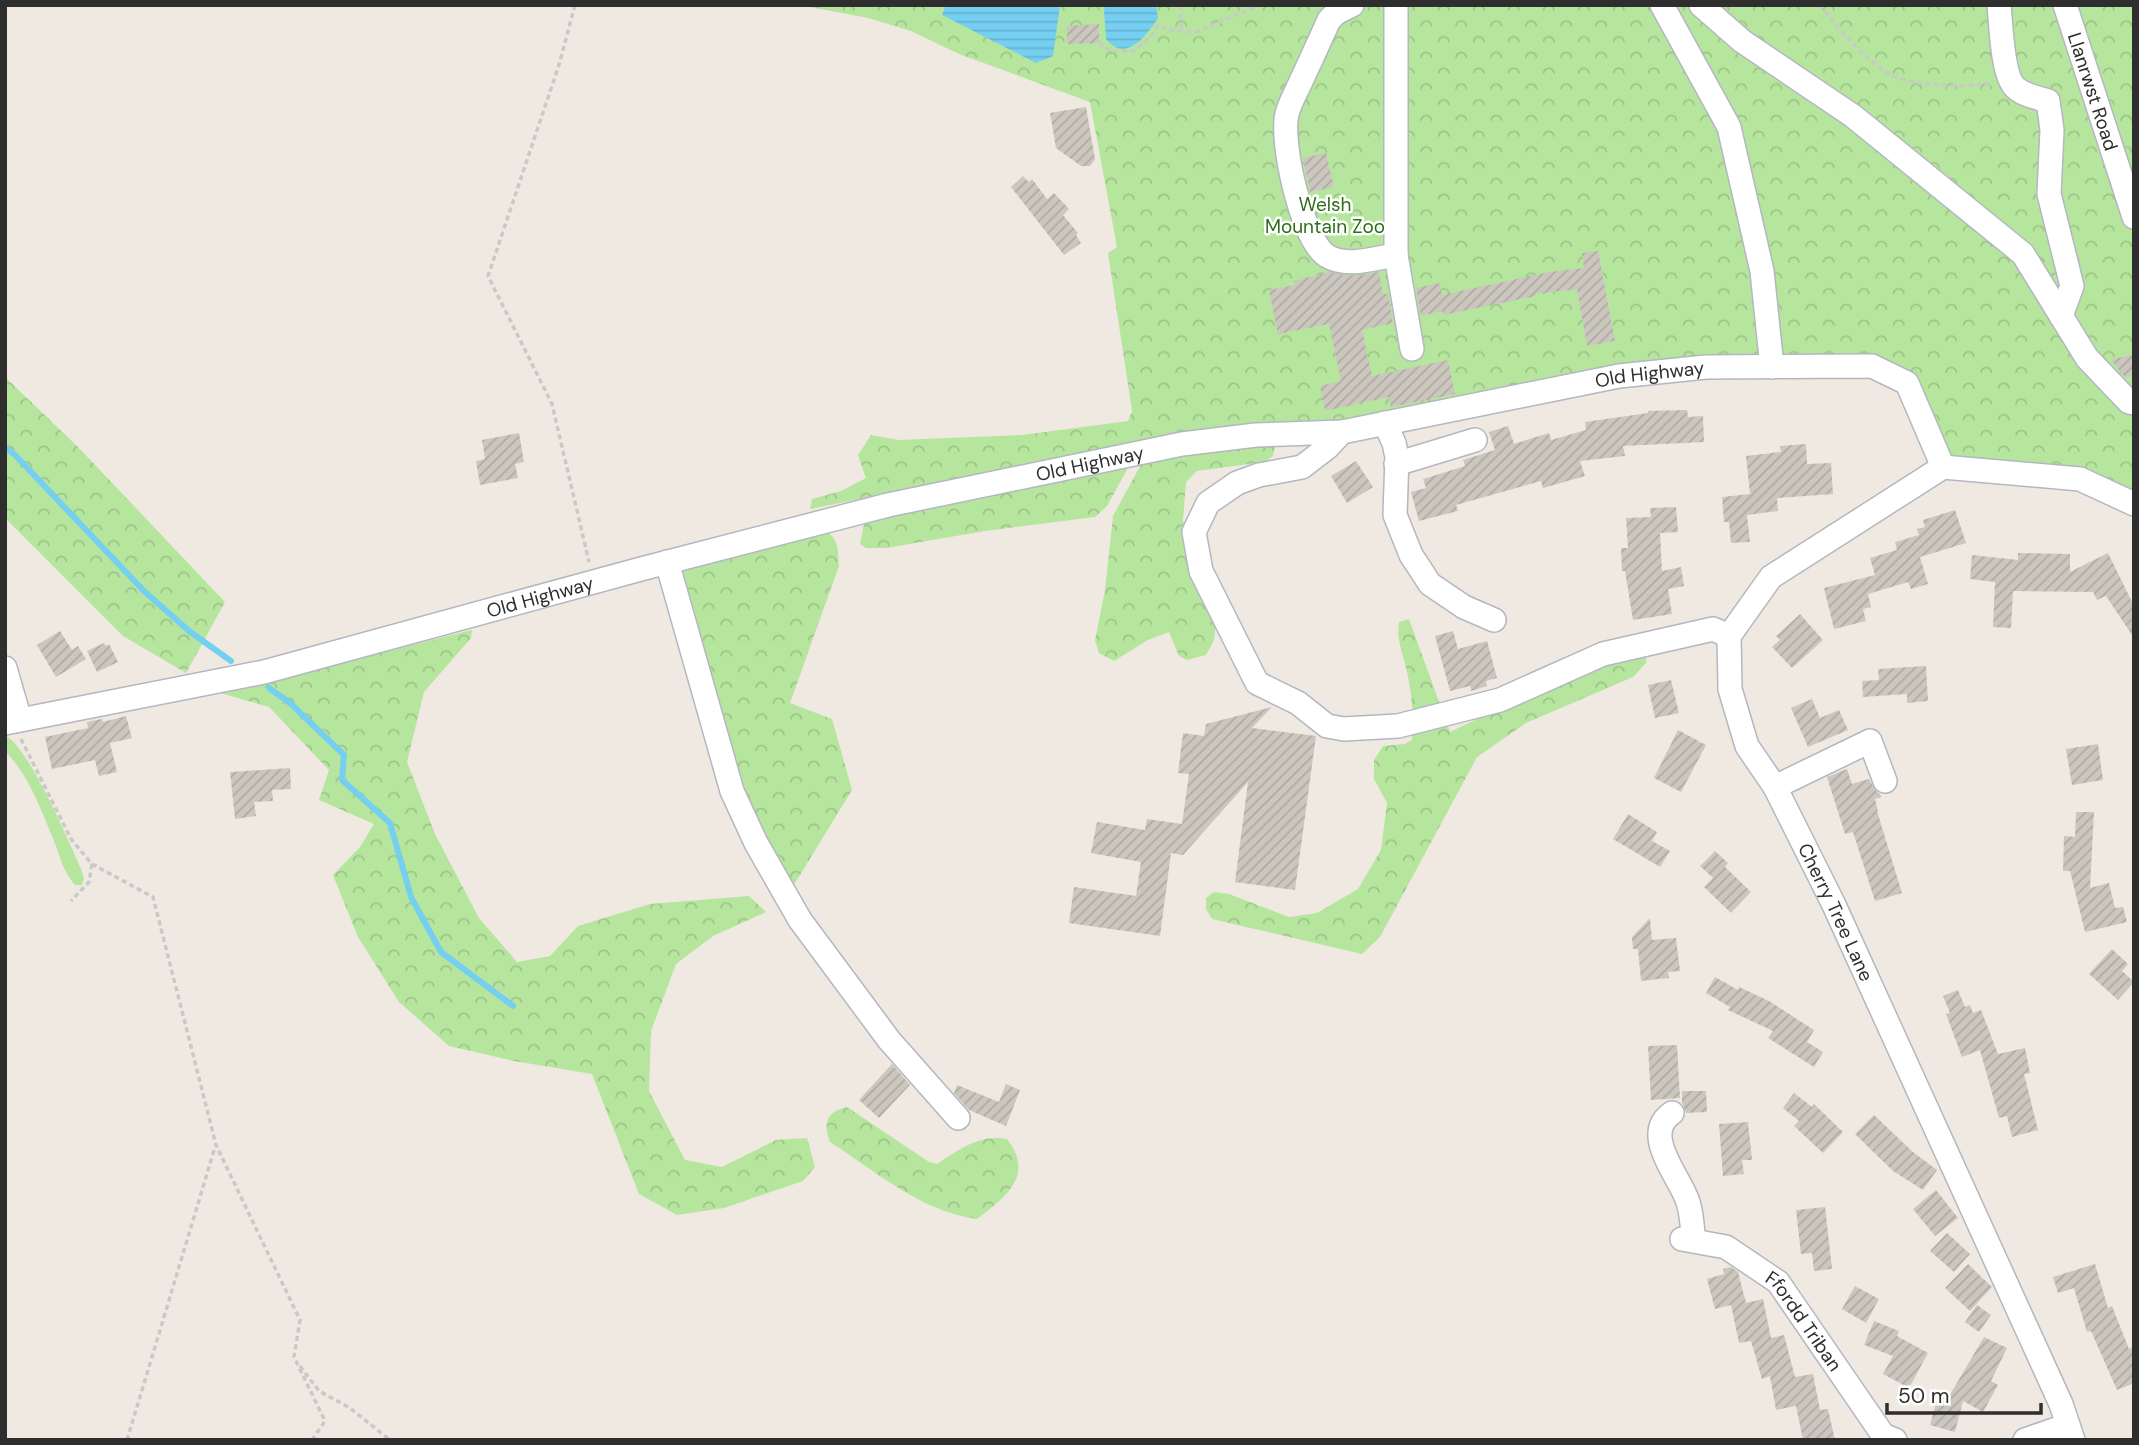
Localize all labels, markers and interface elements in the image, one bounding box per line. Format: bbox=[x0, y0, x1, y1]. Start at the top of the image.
street label: Llanrwst Road bbox=[2062, 29, 2124, 154]
park label: Welsh Mountain Zoo bbox=[1265, 192, 1385, 239]
street label: Old Highway bbox=[1593, 355, 1706, 394]
street label: Old Highway bbox=[1034, 440, 1147, 487]
street label: Old Highway bbox=[484, 570, 597, 624]
street label: Cherry Tree Lane bbox=[1792, 839, 1879, 985]
street label: Ffordd Triban bbox=[1761, 1265, 1847, 1376]
scale bar bbox=[1887, 1372, 2041, 1416]
text: 50 m bbox=[1898, 1382, 1949, 1410]

